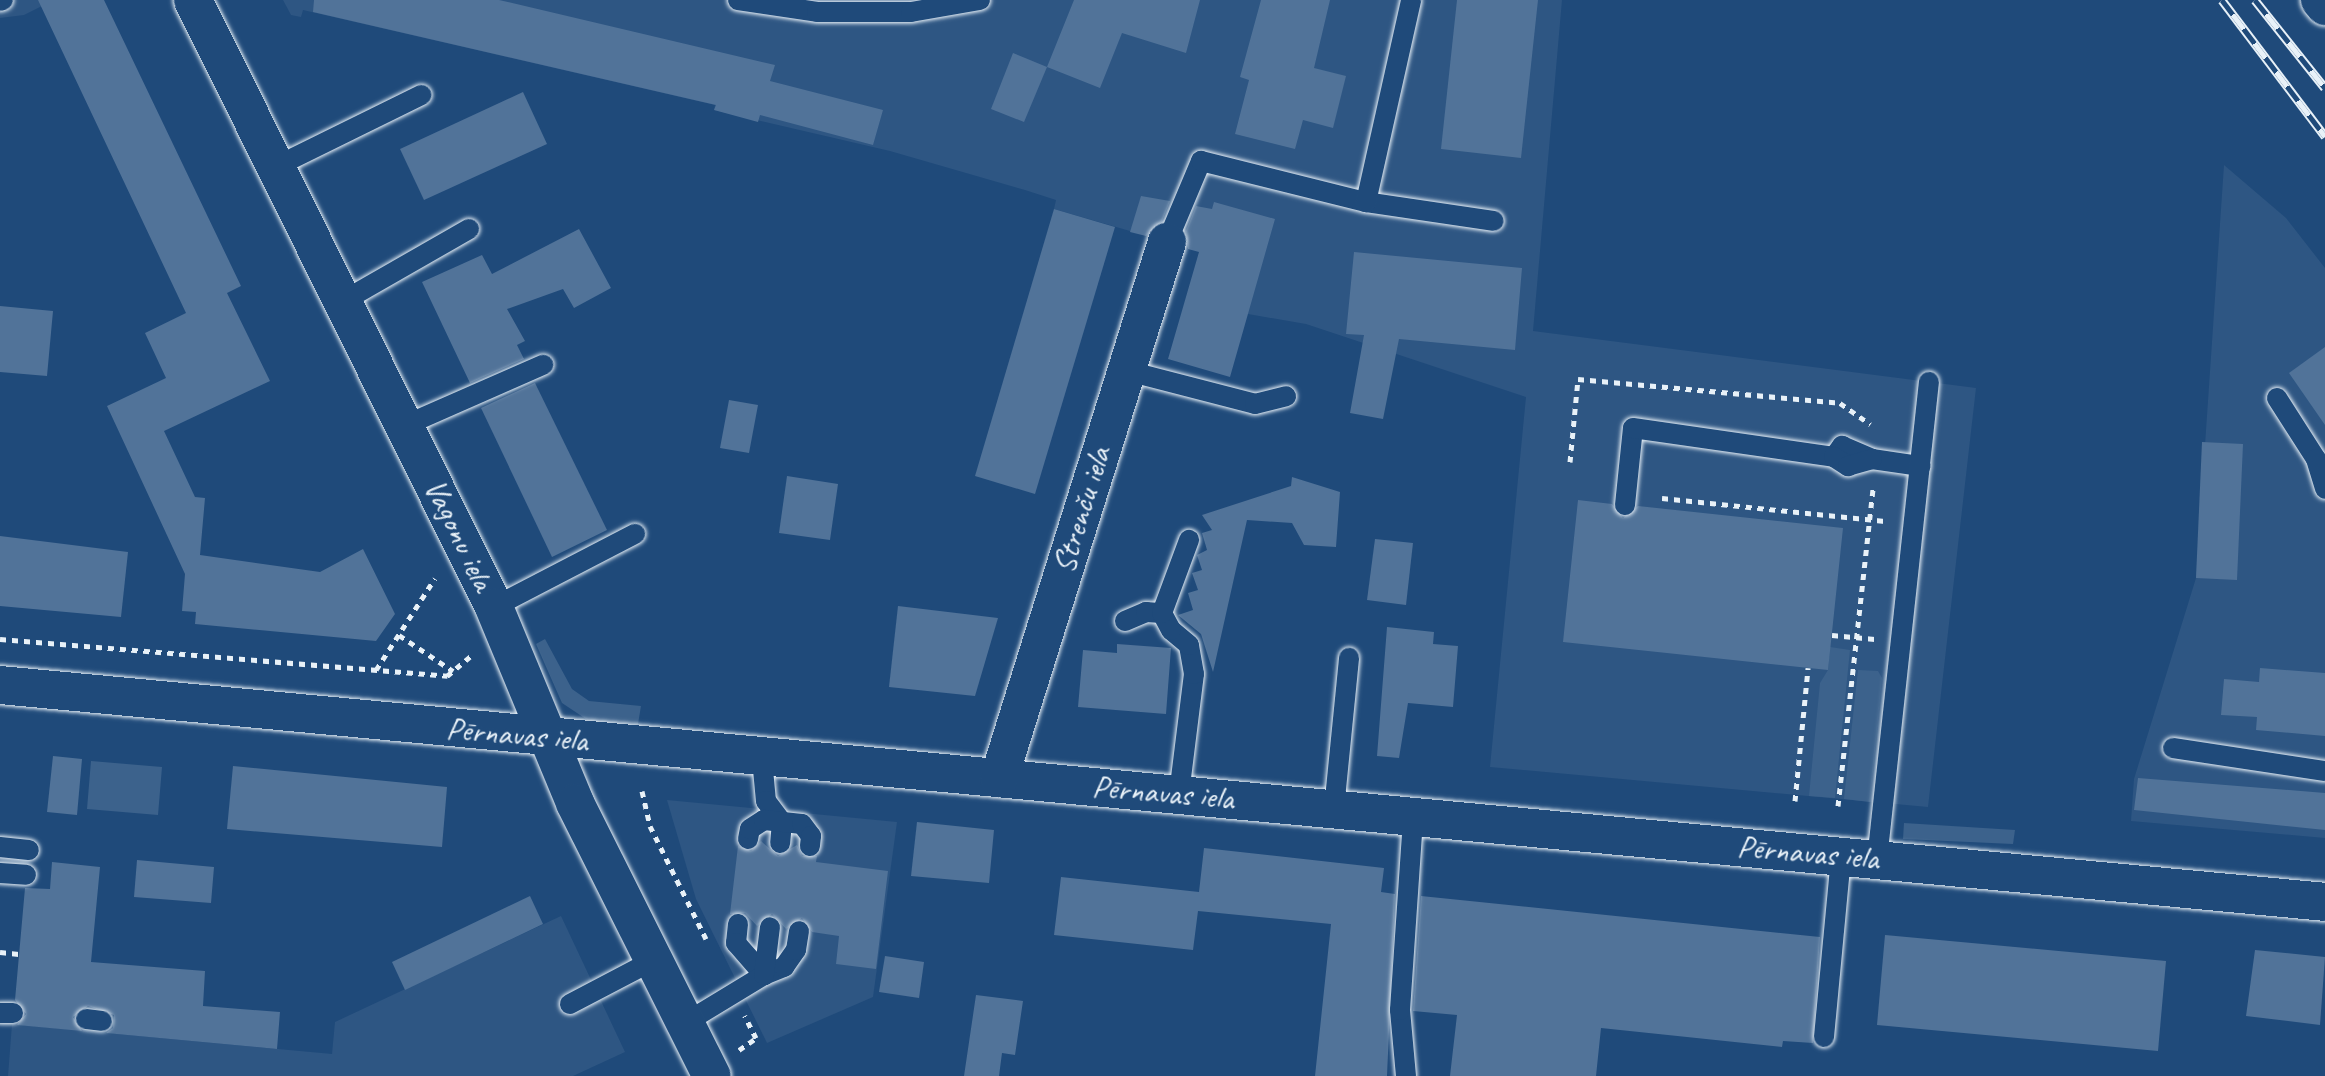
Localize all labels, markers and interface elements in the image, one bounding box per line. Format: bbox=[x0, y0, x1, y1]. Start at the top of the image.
street label: Strenču iela bbox=[1045, 443, 1119, 577]
street label: Vagonu iela bbox=[416, 473, 502, 597]
street label: Pērnavas iela bbox=[445, 710, 589, 760]
street label: Pērnavas iela bbox=[1091, 768, 1235, 818]
street label: Pērnavas iela bbox=[1736, 828, 1880, 878]

